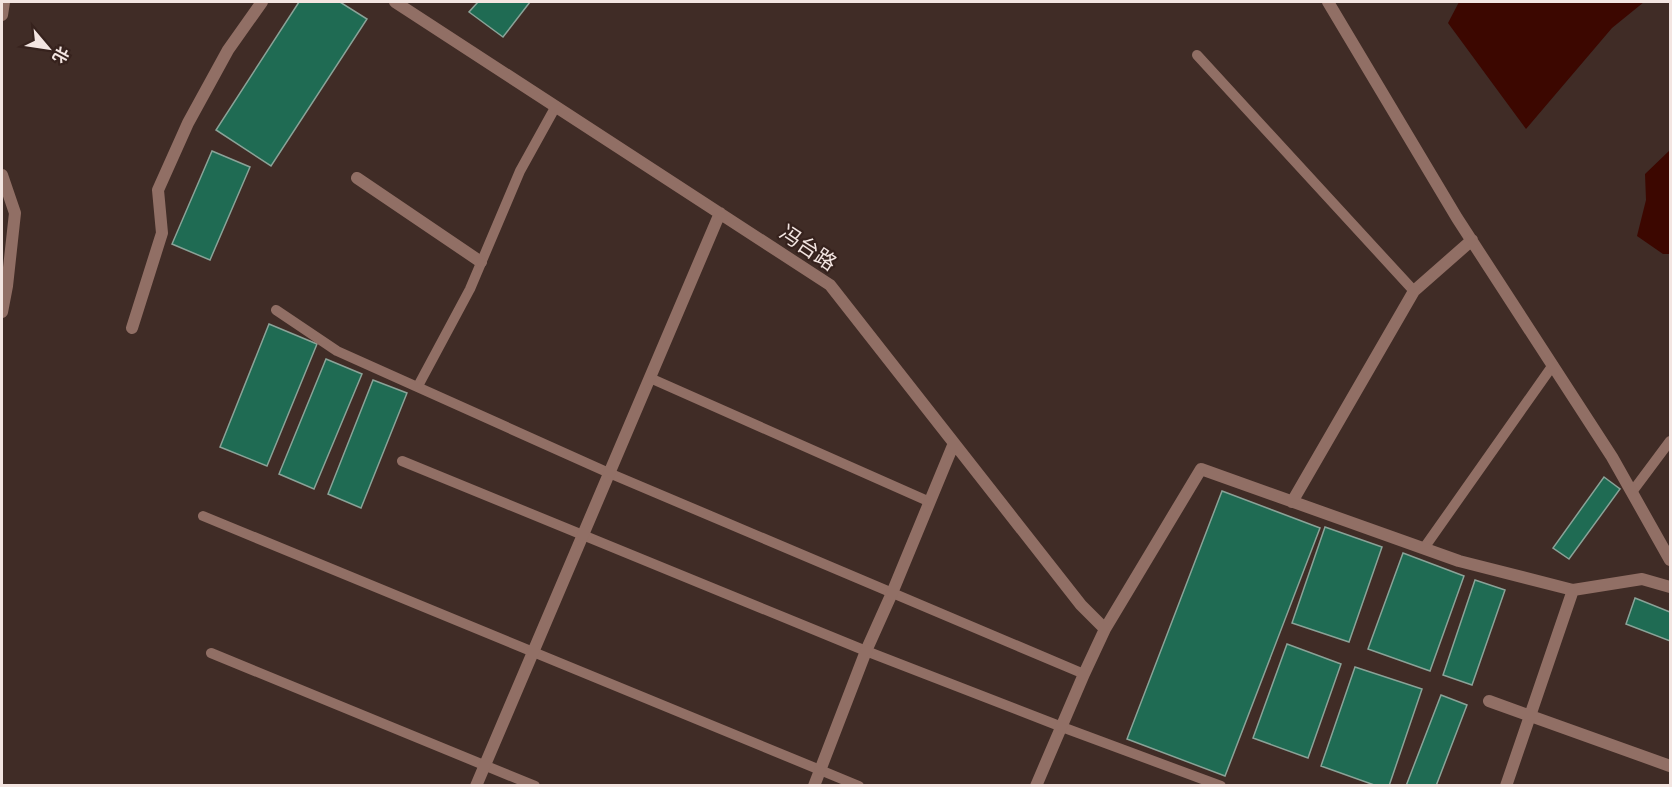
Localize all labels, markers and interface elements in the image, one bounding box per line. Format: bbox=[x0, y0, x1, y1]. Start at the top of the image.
north arrow bbox=[18, 18, 78, 78]
text: 北 bbox=[48, 43, 75, 68]
street label: 冯台路 bbox=[775, 218, 843, 276]

